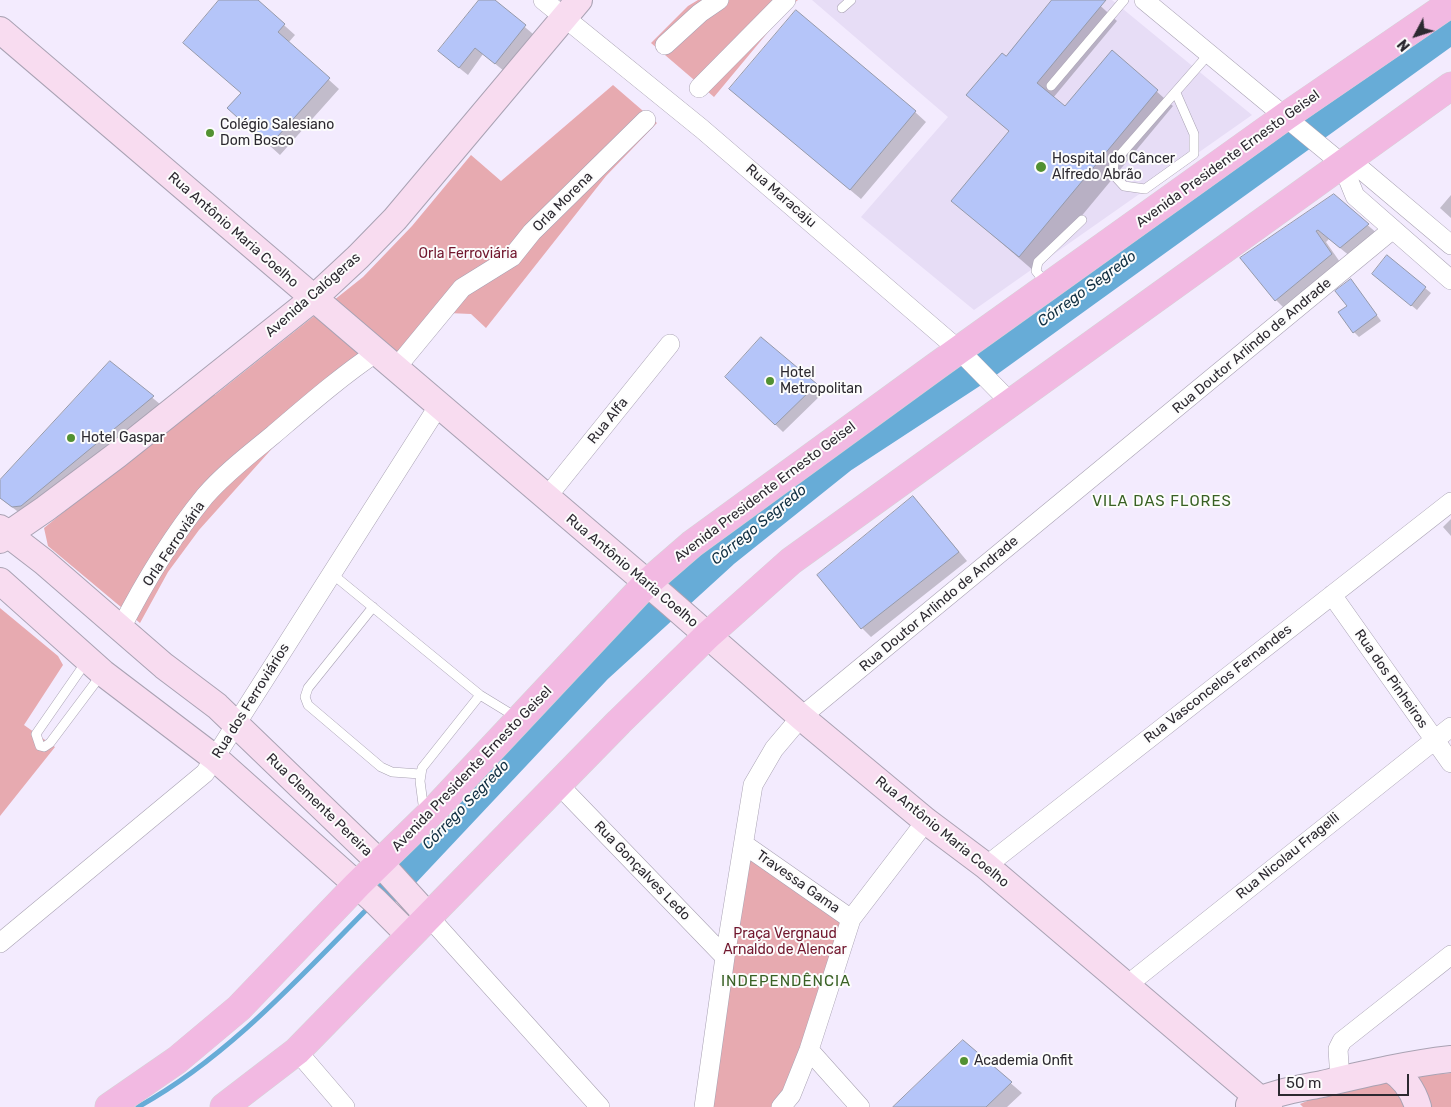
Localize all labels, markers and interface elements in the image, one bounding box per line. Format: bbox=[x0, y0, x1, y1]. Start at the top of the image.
north arrow bbox=[1391, 10, 1441, 60]
text: N bbox=[1394, 36, 1414, 54]
street label: Avenida Presidente Ernesto Geisel bbox=[1133, 87, 1323, 231]
place label: Colégio Salesiano Dom Bosco bbox=[220, 117, 334, 150]
marker: Colégio Salesiano Dom Bosco bbox=[204, 127, 216, 139]
place label: Hospital do Câncer Alfredo Abrão bbox=[1052, 151, 1175, 184]
marker: Hospital do Câncer Alfredo Abrão bbox=[1034, 160, 1048, 174]
street label: Rua Maracaju bbox=[742, 161, 820, 231]
street label: Rua Antônio Maria Coelho bbox=[164, 169, 302, 291]
street label: Orla Morena bbox=[530, 169, 596, 235]
park label: Orla Ferroviária bbox=[419, 246, 517, 262]
water label: Córrego Segredo bbox=[1034, 247, 1140, 331]
street label: Avenida Calógeras bbox=[262, 249, 364, 341]
street label: Rua Doutor Arlindo de Andrade bbox=[1169, 275, 1335, 417]
place label: Hotel Metropolitan bbox=[780, 365, 862, 398]
marker: Hotel Metropolitan bbox=[764, 375, 776, 387]
street label: Rua Alfa bbox=[584, 395, 632, 447]
street label: Avenida Presidente Ernesto Geisel bbox=[671, 418, 859, 566]
place label: Hotel Gaspar bbox=[81, 430, 165, 446]
marker: Hotel Gaspar bbox=[65, 432, 77, 444]
water label: Córrego Segredo bbox=[708, 481, 810, 569]
district label: VILA DAS FLORES bbox=[1090, 493, 1234, 511]
street label: Orla Ferroviária bbox=[139, 498, 209, 590]
street label: Rua Antônio Maria Coelho bbox=[563, 511, 701, 631]
street label: Rua Doutor Arlindo de Andrade bbox=[856, 533, 1022, 675]
street label: Rua Vasconcelos Fernandes bbox=[1141, 621, 1295, 747]
street label: Rua dos Pinheiros bbox=[1351, 626, 1431, 732]
street label: Rua dos Ferroviários bbox=[209, 640, 293, 762]
street label: Avenida Presidente Ernesto Geisel bbox=[389, 683, 555, 855]
street label: Rua Clemente Pereira bbox=[263, 750, 375, 860]
water label: Córrego Segredo bbox=[419, 756, 513, 854]
street label: Rua Antônio Maria Coelho bbox=[872, 773, 1012, 891]
street label: Rua Nicolau Fragelli bbox=[1233, 809, 1343, 903]
street label: Rua Gonçalves Ledo bbox=[590, 818, 694, 924]
street label: Travessa Gama bbox=[753, 847, 843, 917]
park label: Praça Vergnaud Arnaldo de Alencar bbox=[723, 926, 847, 959]
district label: INDEPENDÊNCIA bbox=[719, 973, 853, 991]
place label: Academia Onfit bbox=[974, 1053, 1073, 1069]
marker: Academia Onfit bbox=[958, 1055, 970, 1067]
scale bar bbox=[1281, 1064, 1412, 1096]
text: 50 m bbox=[1286, 1074, 1321, 1092]

